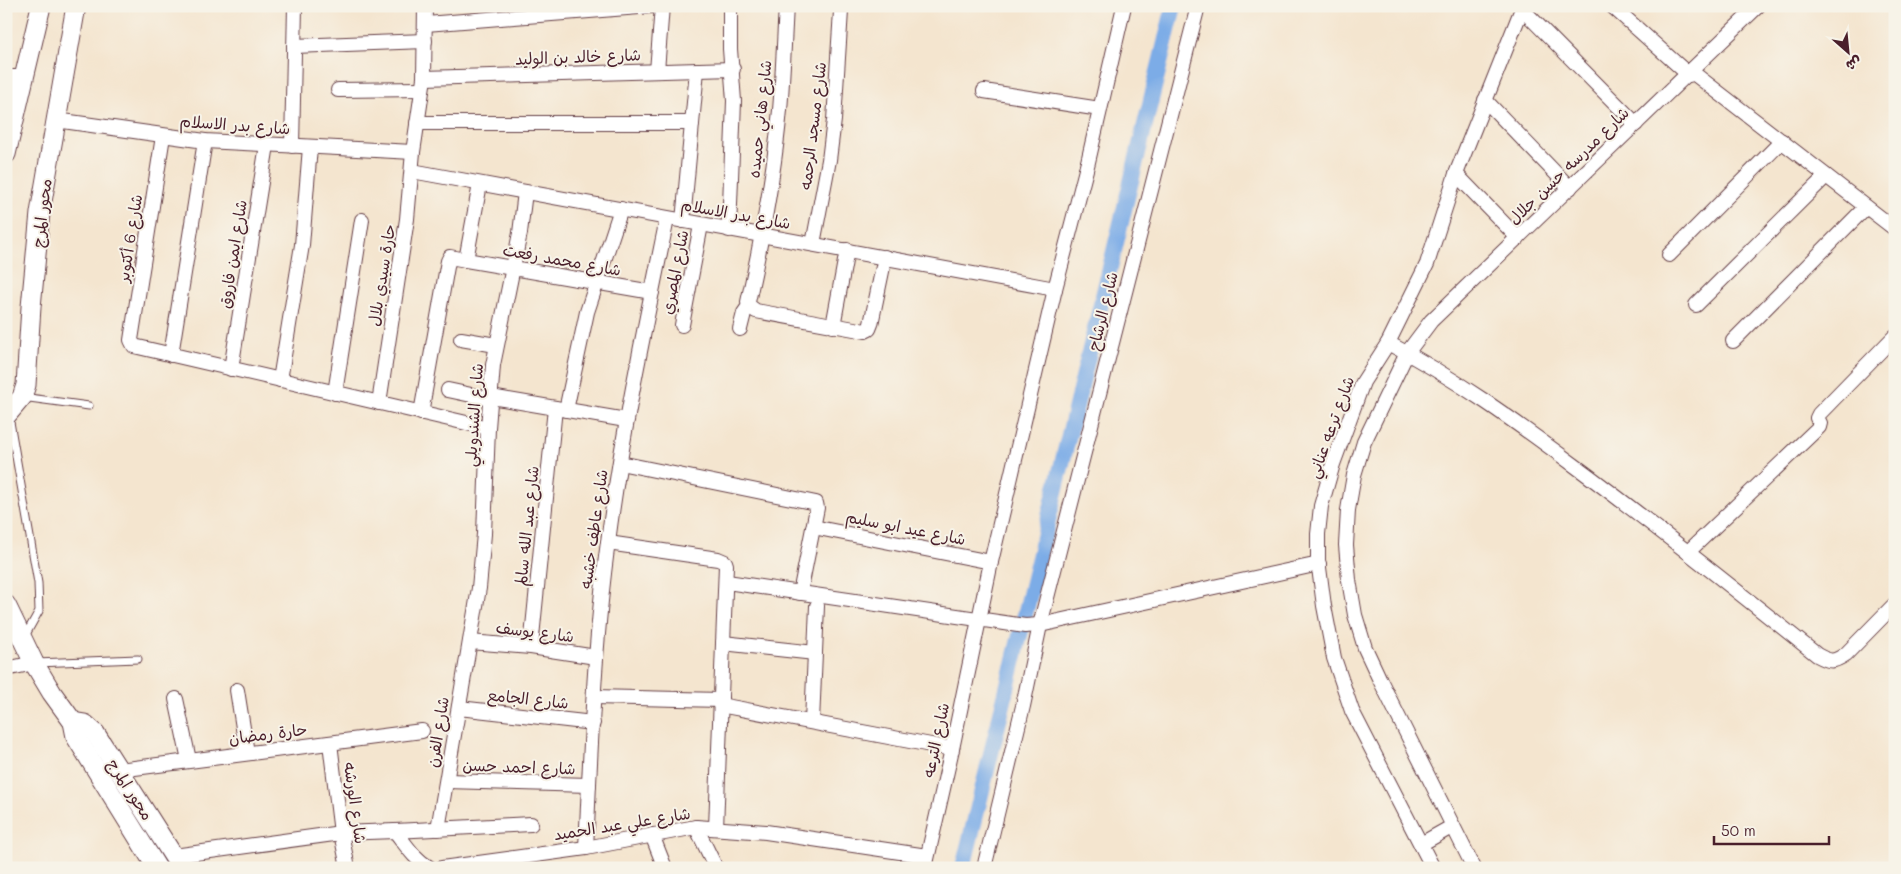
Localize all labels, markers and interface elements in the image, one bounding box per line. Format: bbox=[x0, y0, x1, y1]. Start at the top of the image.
north arrow bbox=[1824, 28, 1874, 78]
street label: شارع خالد بن الوليد bbox=[515, 43, 641, 71]
text: ش bbox=[1843, 52, 1865, 76]
street label: شارع هاني حميده bbox=[742, 59, 781, 180]
street label: شارع مسجد الرحمه bbox=[794, 61, 832, 192]
street label: شارع مدرسه حسن جلال bbox=[1503, 102, 1634, 230]
street label: شارع بدر الاسلام bbox=[179, 110, 291, 141]
street label: محور المرج bbox=[26, 177, 57, 249]
street label: شارع 6 أكتوبر bbox=[111, 193, 148, 286]
street label: شارع بدر الاسلام bbox=[679, 193, 792, 236]
street label: شارع ايمن فاروق bbox=[213, 198, 253, 310]
street label: حارة سيدي بلال bbox=[363, 222, 401, 328]
street label: شارع المصري bbox=[656, 228, 694, 316]
street label: شارع محمد رفعت bbox=[501, 238, 623, 282]
street label: شارع الرشاح bbox=[1082, 269, 1124, 353]
street label: شارع الشندويلي bbox=[459, 363, 492, 468]
street label: شارع ترعه عناني bbox=[1302, 373, 1363, 483]
street label: شارع عبد الله سالم bbox=[509, 465, 546, 588]
street label: شارع عاطف خشبه bbox=[574, 468, 614, 590]
street label: شارع عيد ابو سليم bbox=[844, 505, 968, 552]
street label: شارع يوسف bbox=[494, 616, 575, 648]
street label: شارع الجامع bbox=[486, 683, 570, 715]
street label: شارع الفرن bbox=[421, 695, 455, 769]
street label: شارع الترعه bbox=[917, 701, 955, 780]
street label: حارة رمضان bbox=[228, 718, 308, 748]
street label: محور المرج bbox=[103, 754, 159, 824]
street label: شارع احمد حسن bbox=[462, 754, 576, 780]
street label: شارع الورشه bbox=[338, 761, 372, 845]
street label: شارع علي عبد الحميد bbox=[552, 802, 693, 849]
scale bar bbox=[1714, 814, 1828, 846]
text: 50 m bbox=[1721, 820, 1756, 840]

